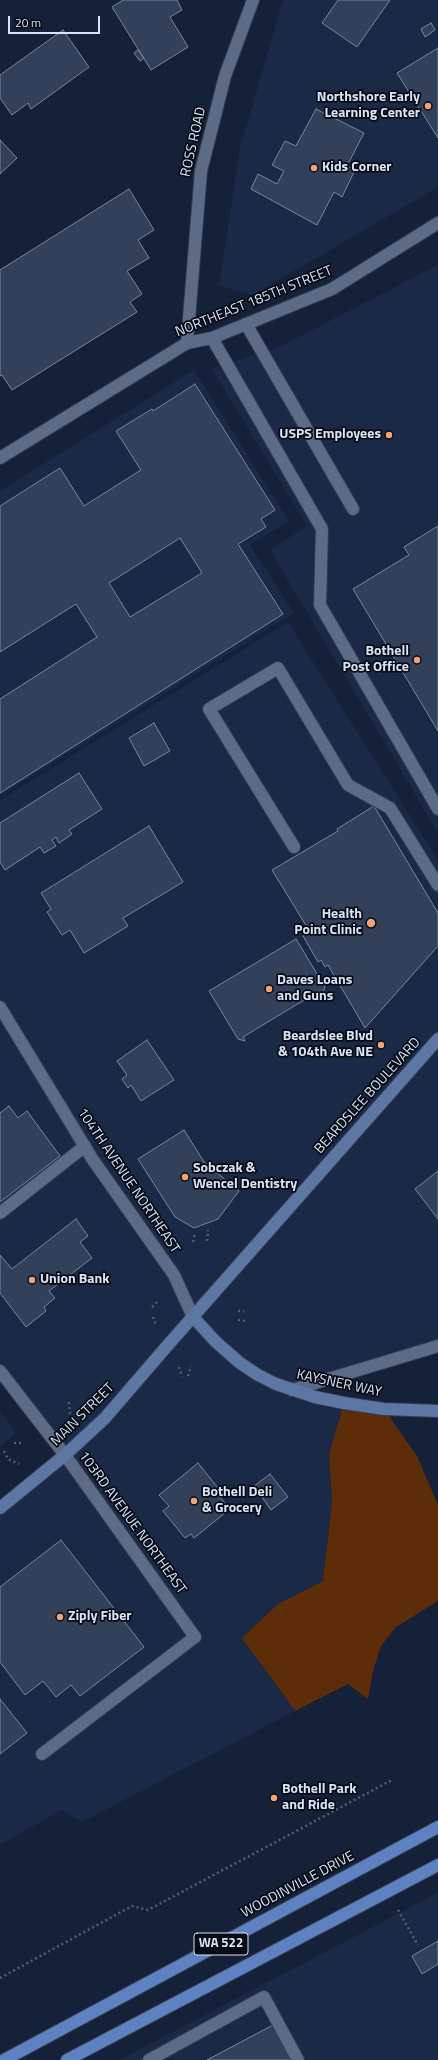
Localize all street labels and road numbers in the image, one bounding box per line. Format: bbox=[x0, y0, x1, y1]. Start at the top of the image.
street label: ROSS ROAD bbox=[178, 105, 210, 179]
street label: NORTHEAST 185TH STREET bbox=[173, 263, 335, 341]
street label: BEARDSLEE BOULEVARD bbox=[311, 1035, 425, 1157]
street label: 104TH AVENUE NORTHEAST bbox=[73, 1105, 183, 1257]
street label: KAYSNER WAY bbox=[295, 1367, 383, 1401]
street label: MAIN STREET bbox=[48, 1380, 118, 1450]
street label: 103RD AVENUE NORTHEAST bbox=[75, 1448, 189, 1598]
street label: WOODINVILLE DRIVE bbox=[239, 1848, 357, 1922]
road number: WA 522 bbox=[194, 1933, 248, 1955]

